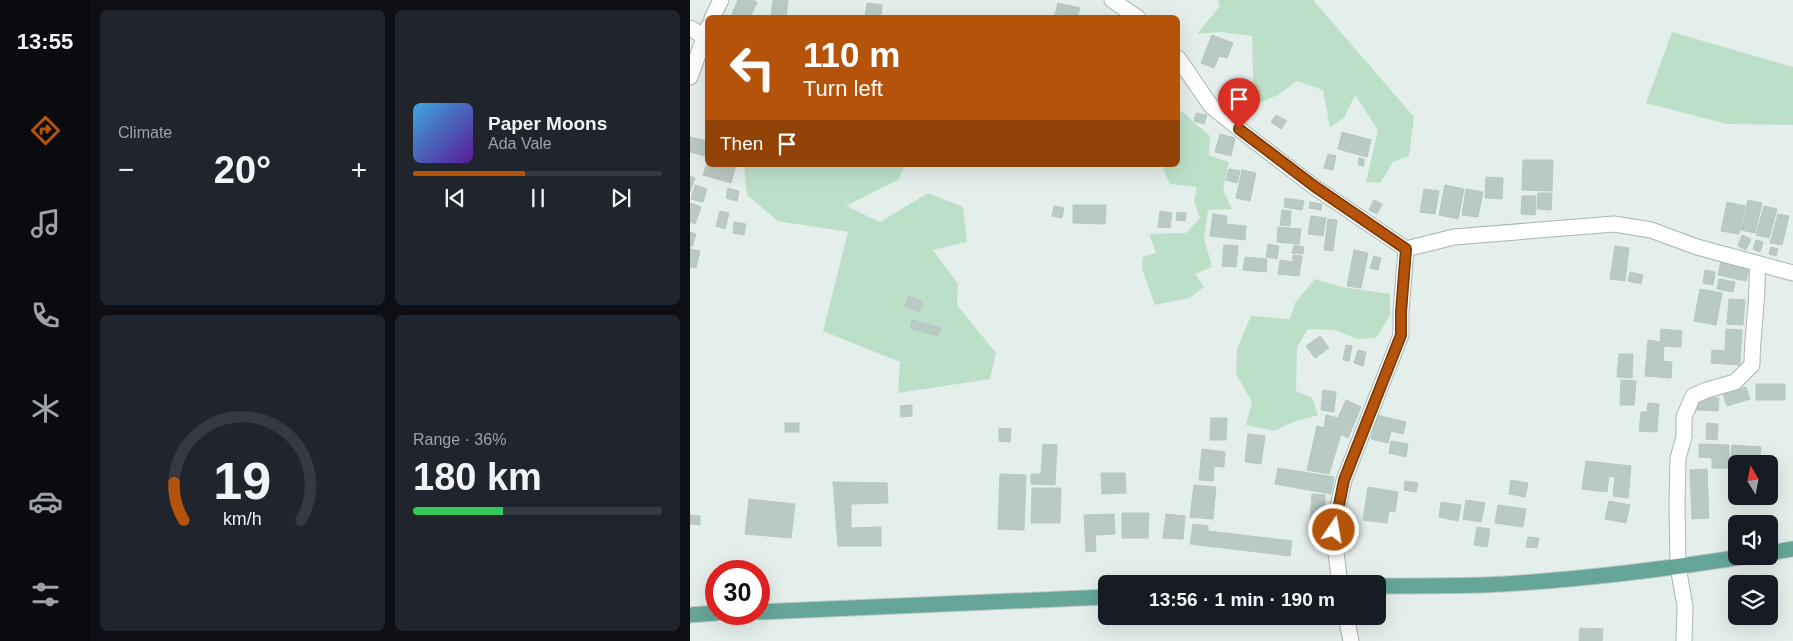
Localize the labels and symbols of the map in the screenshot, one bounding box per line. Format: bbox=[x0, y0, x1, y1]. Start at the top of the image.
pin bbox=[1218, 78, 1260, 129]
north arrow bbox=[1728, 455, 1778, 505]
position arrow bbox=[1307, 503, 1359, 555]
speed limit sign: 30 bbox=[705, 560, 770, 625]

